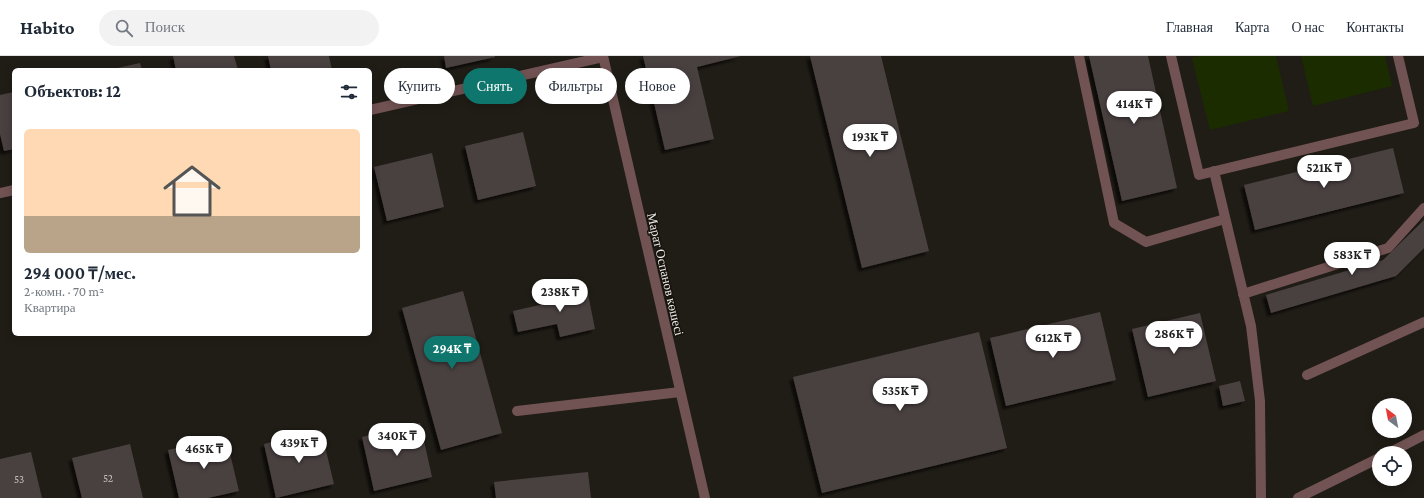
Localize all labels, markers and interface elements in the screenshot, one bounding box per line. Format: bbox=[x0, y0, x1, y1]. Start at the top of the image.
search box bbox=[99, 10, 379, 46]
text: Habito bbox=[20, 17, 75, 38]
icon: search bbox=[113, 17, 135, 39]
text: Поиск bbox=[145, 19, 185, 35]
text: Главная bbox=[1166, 19, 1213, 35]
text: Карта bbox=[1235, 19, 1270, 35]
text: О нас bbox=[1292, 19, 1324, 35]
text: Контакты bbox=[1346, 19, 1404, 35]
chip: Купить bbox=[384, 68, 455, 104]
chip: Снять bbox=[463, 68, 527, 104]
chip: Фильтры bbox=[535, 68, 617, 104]
chip: Новое bbox=[625, 68, 690, 104]
icon: filters bbox=[338, 81, 360, 103]
text: Объектов: 12 bbox=[24, 82, 121, 101]
pin: 414K ₸ bbox=[1101, 91, 1167, 125]
text: 414K ₸ bbox=[1116, 96, 1152, 111]
pin: 193K ₸ bbox=[837, 124, 903, 158]
text: 193K ₸ bbox=[852, 129, 888, 144]
icon: home bbox=[156, 155, 228, 227]
pin: 521K ₸ bbox=[1291, 155, 1357, 189]
text: 521K ₸ bbox=[1306, 160, 1342, 175]
street label: Марат Оспанов көшесі bbox=[644, 211, 687, 337]
pin: 583K ₸ bbox=[1319, 242, 1385, 276]
text: 583K ₸ bbox=[1333, 247, 1371, 262]
text: 294 000 ₸/мес. bbox=[24, 264, 136, 283]
pin: 238K ₸ bbox=[527, 279, 593, 313]
text: 2-комн. · 70 m² bbox=[24, 284, 104, 299]
text: 238K ₸ bbox=[541, 284, 579, 299]
text: Квартира bbox=[24, 300, 76, 315]
pin: 286K ₸ bbox=[1141, 321, 1207, 355]
pin: 612K ₸ bbox=[1020, 325, 1086, 359]
text: 286K ₸ bbox=[1154, 326, 1194, 341]
text: 612K ₸ bbox=[1035, 330, 1071, 345]
pin: 294K ₸ bbox=[419, 336, 485, 370]
text: 294K ₸ bbox=[433, 341, 471, 356]
pin: 535K ₸ bbox=[867, 378, 933, 412]
text: 535K ₸ bbox=[882, 383, 918, 398]
north arrow bbox=[1372, 398, 1412, 438]
map controls bbox=[1372, 398, 1412, 486]
pin: 340K ₸ bbox=[364, 423, 430, 457]
text: 340K ₸ bbox=[377, 428, 417, 443]
pin: 439K ₸ bbox=[266, 430, 332, 464]
text: 439K ₸ bbox=[280, 435, 318, 450]
pin: 465K ₸ bbox=[171, 436, 237, 470]
text: 465K ₸ bbox=[185, 441, 223, 456]
button: locate bbox=[1372, 446, 1412, 486]
house number: 52 bbox=[103, 472, 113, 484]
house number: 53 bbox=[14, 473, 24, 485]

